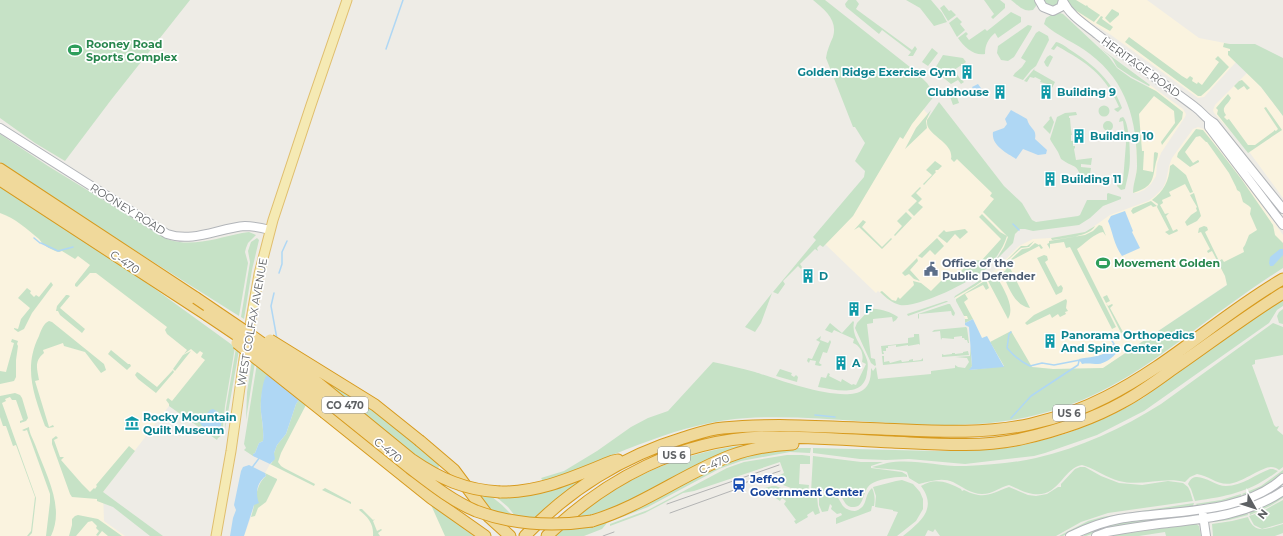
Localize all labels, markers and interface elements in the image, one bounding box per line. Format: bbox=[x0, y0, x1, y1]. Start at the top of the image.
street label: HERITAGE ROAD bbox=[1099, 34, 1183, 100]
place label: Rooney Road Sports Complex bbox=[86, 37, 178, 64]
sports icon: Rooney Road Sports Complex bbox=[67, 42, 83, 58]
building icon: Golden Ridge Exercise Gym bbox=[959, 64, 975, 80]
place label: Golden Ridge Exercise Gym bbox=[797, 65, 956, 79]
building icon: Clubhouse bbox=[992, 84, 1008, 100]
building icon: Building 9 bbox=[1038, 84, 1054, 100]
place label: Clubhouse bbox=[927, 85, 989, 99]
place label: Building 9 bbox=[1057, 85, 1116, 99]
building icon: Building 10 bbox=[1071, 128, 1087, 144]
place label: Building 10 bbox=[1090, 129, 1154, 143]
building icon: Building 11 bbox=[1042, 171, 1058, 187]
place label: Building 11 bbox=[1061, 172, 1122, 186]
street label: ROONEY ROAD bbox=[88, 180, 168, 238]
street label: C-470 bbox=[108, 247, 142, 277]
sports icon: Movement Golden bbox=[1095, 255, 1111, 271]
place label: Office of the Public Defender bbox=[942, 256, 1036, 283]
place label: Movement Golden bbox=[1114, 256, 1220, 270]
street label: WEST COLFAX AVENUE bbox=[234, 257, 270, 387]
public building icon: Office of the Public Defender bbox=[923, 261, 939, 277]
building icon: D bbox=[800, 268, 816, 284]
place label: D bbox=[819, 269, 828, 283]
building icon: F bbox=[846, 301, 862, 317]
place label: F bbox=[865, 302, 872, 316]
place label: Panorama Orthopedics And Spine Center bbox=[1060, 328, 1195, 355]
building icon: Panorama Orthopedics And Spine Center bbox=[1042, 333, 1058, 349]
building icon: A bbox=[833, 355, 849, 371]
place label: A bbox=[851, 356, 861, 370]
road number: CO 470 bbox=[322, 397, 368, 413]
road number: US 6 bbox=[1053, 405, 1085, 421]
place label: Rocky Mountain Quilt Museum bbox=[143, 410, 237, 437]
museum icon: Rocky Mountain Quilt Museum bbox=[124, 415, 140, 431]
street label: C-470 bbox=[371, 434, 405, 466]
road number: US 6 bbox=[658, 447, 690, 463]
street label: C-470 bbox=[696, 451, 732, 477]
place label: Jeffco Government Center bbox=[749, 472, 864, 499]
station icon: Jeffco Government Center bbox=[731, 477, 747, 493]
north arrow bbox=[1235, 488, 1275, 528]
text: N bbox=[1255, 506, 1271, 522]

